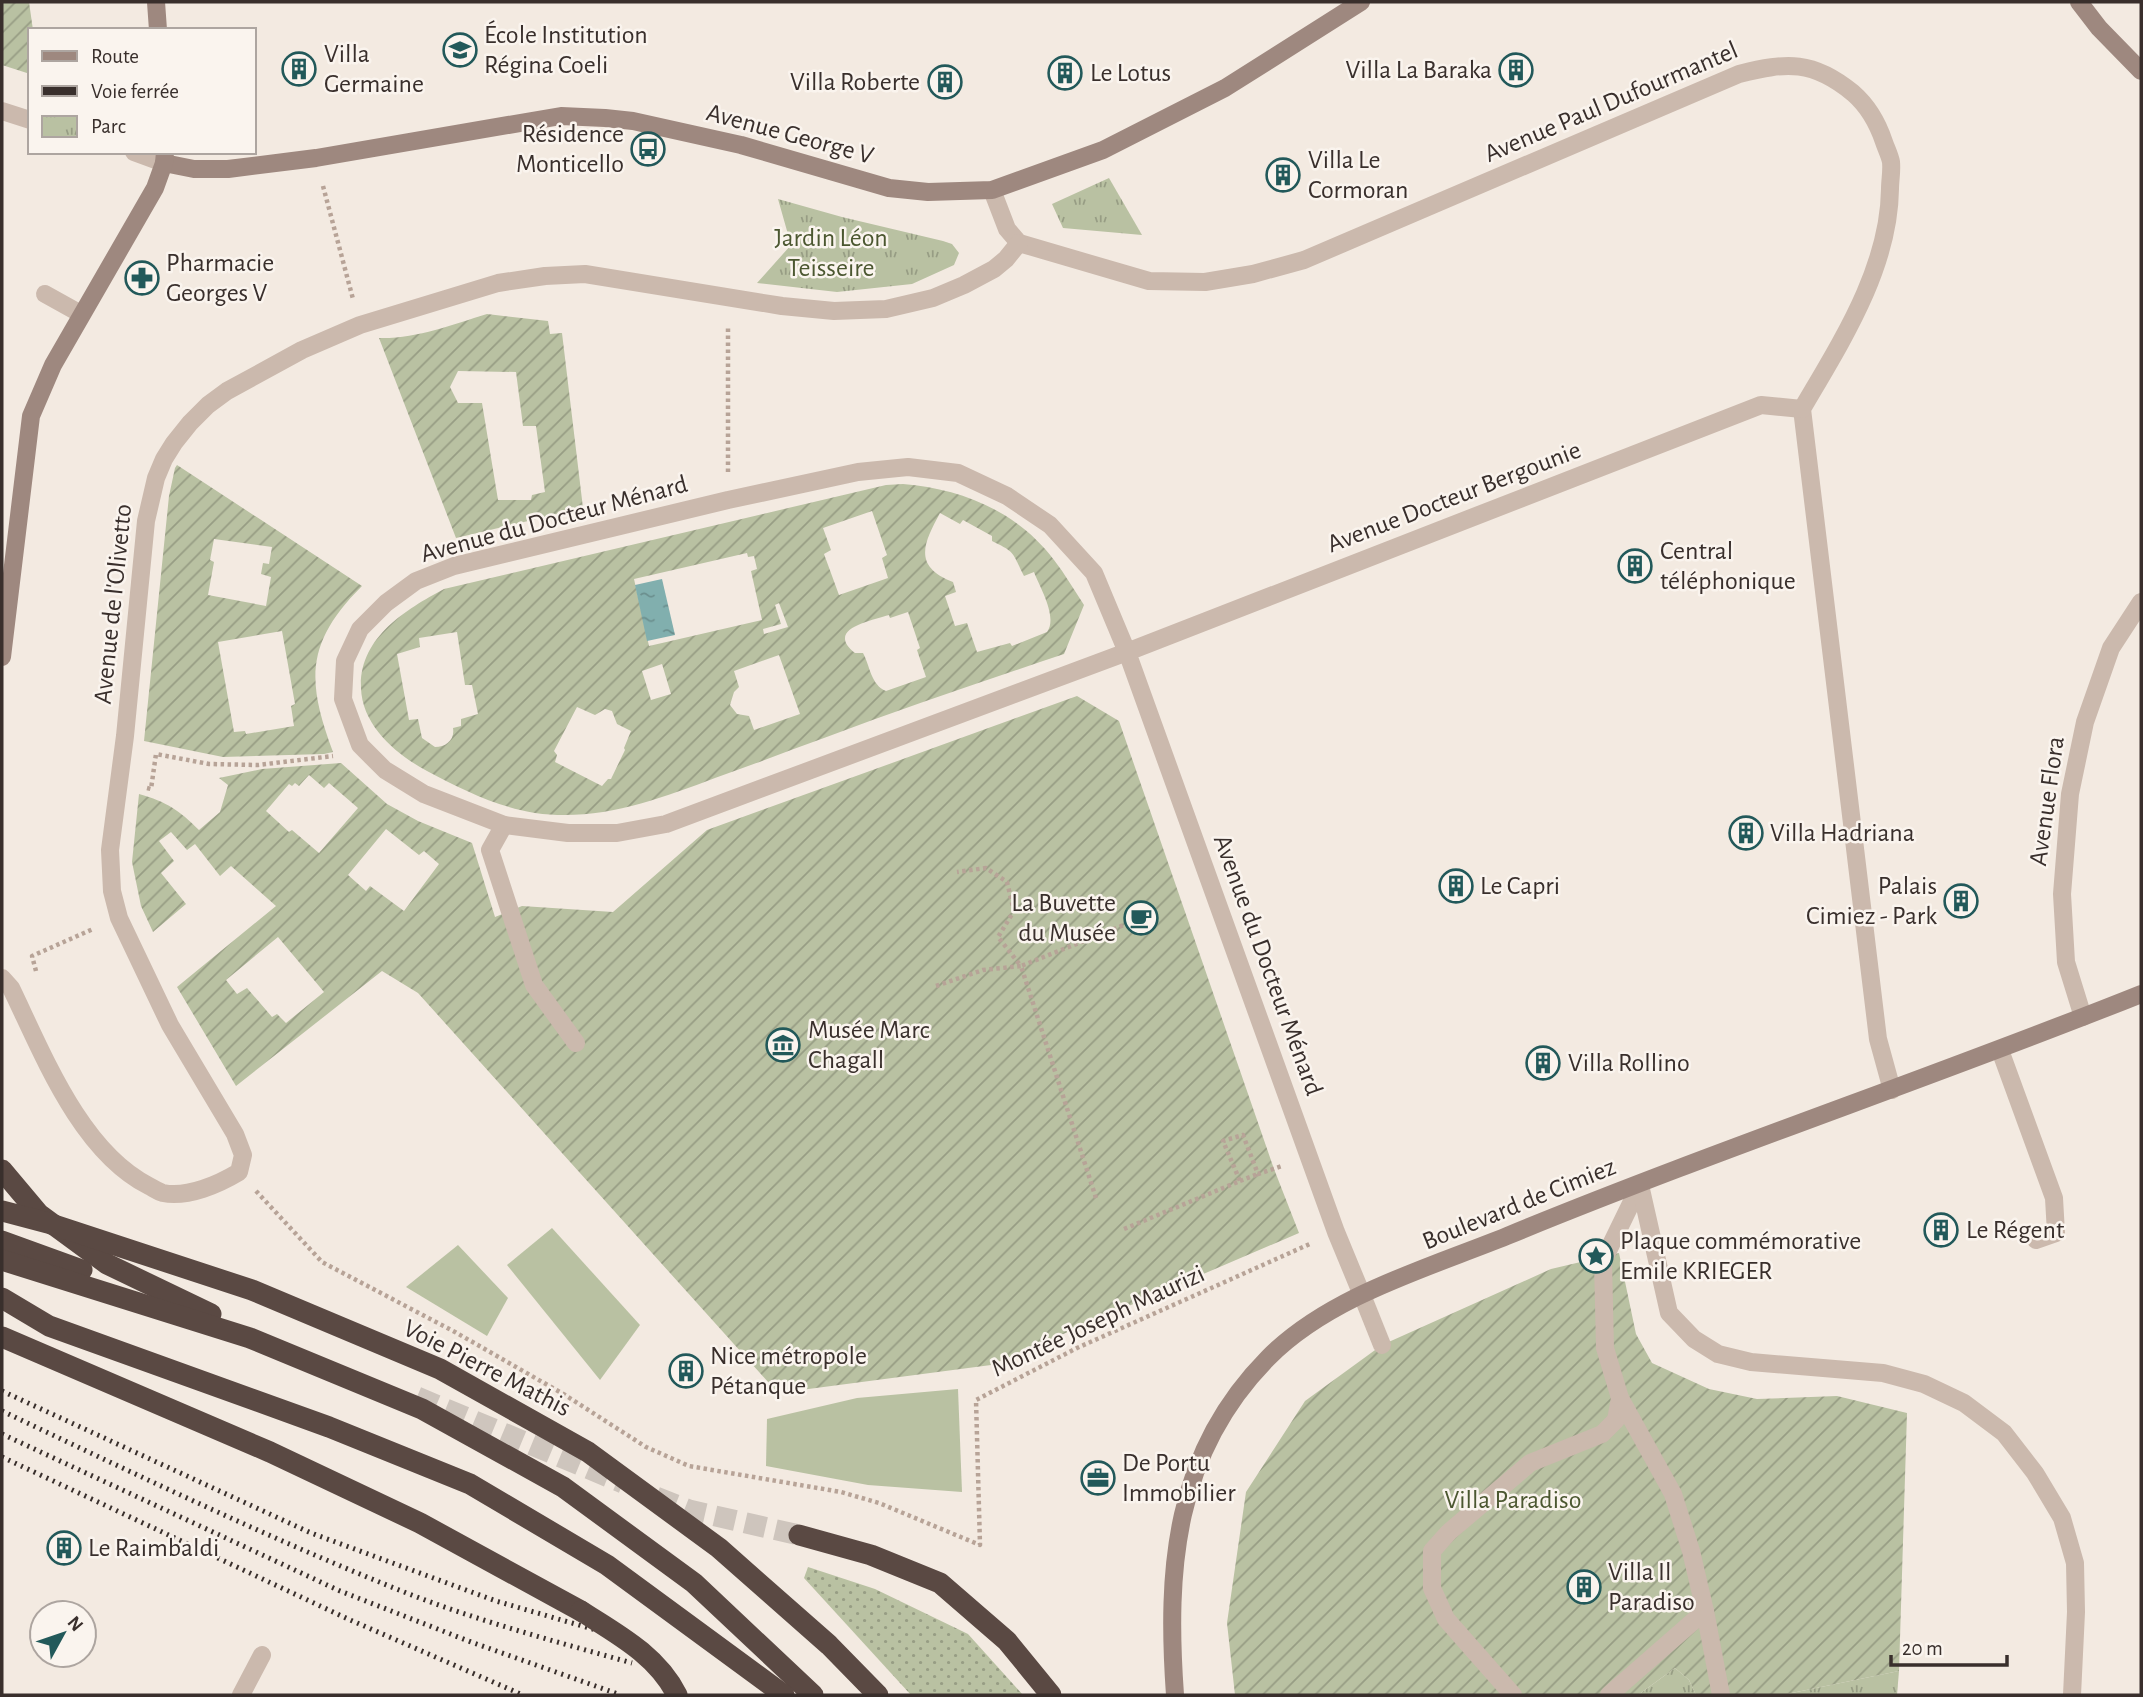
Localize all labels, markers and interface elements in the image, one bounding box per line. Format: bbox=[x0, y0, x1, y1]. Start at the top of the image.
place label: École Institution Régina Coeli bbox=[484, 20, 648, 78]
legend bbox=[28, 28, 256, 154]
school or university icon: École Institution Régina Coeli bbox=[441, 31, 479, 69]
street label: Avenue Paul Dufourmantel bbox=[1480, 37, 1742, 167]
place label: Villa Germaine bbox=[324, 41, 424, 97]
text: Route bbox=[91, 46, 139, 67]
building icon: Villa Germaine bbox=[280, 50, 318, 88]
building icon: Villa La Baraka bbox=[1497, 51, 1535, 89]
building icon: Le Lotus bbox=[1046, 54, 1084, 92]
place label: Villa La Baraka bbox=[1346, 57, 1492, 83]
place label: Le Lotus bbox=[1090, 60, 1171, 86]
building icon: Villa Roberte bbox=[926, 63, 964, 101]
place label: Villa Roberte bbox=[790, 69, 920, 95]
text: Voie ferrée bbox=[91, 81, 179, 102]
street label: Avenue George V bbox=[704, 99, 877, 169]
text: Parc bbox=[91, 116, 126, 137]
place label: Résidence Monticello bbox=[516, 121, 624, 177]
bus stop icon: Résidence Monticello bbox=[629, 130, 667, 168]
place label: Villa Le Cormoran bbox=[1308, 147, 1409, 203]
building icon: Villa Le Cormoran bbox=[1264, 156, 1302, 194]
park label: Jardin Léon Teisseire bbox=[774, 225, 888, 281]
place label: Pharmacie Georges V bbox=[166, 250, 274, 306]
pharmacy icon: Pharmacie Georges V bbox=[123, 259, 161, 297]
street label: Avenue Docteur Bergounie bbox=[1324, 437, 1584, 557]
street label: Avenue du Docteur Ménard bbox=[418, 471, 690, 567]
street label: Avenue de l'Olivetto bbox=[90, 503, 136, 705]
place label: Central téléphonique bbox=[1660, 538, 1796, 594]
building icon: Central téléphonique bbox=[1616, 547, 1654, 585]
street label: Avenue Flora bbox=[2025, 735, 2069, 867]
building icon: Villa Hadriana bbox=[1727, 814, 1765, 852]
place label: Villa Hadriana bbox=[1770, 820, 1915, 846]
street label: Avenue du Docteur Ménard bbox=[1209, 831, 1327, 1099]
building icon: Le Capri bbox=[1437, 867, 1475, 905]
place label: Le Capri bbox=[1480, 873, 1560, 899]
place label: Palais Cimiez - Park bbox=[1806, 873, 1937, 929]
building icon: Palais Cimiez - Park bbox=[1942, 882, 1980, 920]
place label: La Buvette du Musée bbox=[1011, 890, 1116, 946]
cafe icon: La Buvette du Musée bbox=[1122, 899, 1160, 937]
place label: Musée Marc Chagall bbox=[808, 1017, 930, 1073]
museum icon: Musée Marc Chagall bbox=[764, 1026, 802, 1064]
building icon: Villa Rollino bbox=[1524, 1044, 1562, 1082]
place label: Villa Rollino bbox=[1568, 1050, 1690, 1076]
street label: Boulevard de Cimiez bbox=[1419, 1153, 1619, 1255]
building icon: Le Régent bbox=[1922, 1211, 1960, 1249]
place label: Le Régent bbox=[1966, 1217, 2064, 1243]
place label: Plaque commémorative Emile KRIEGER bbox=[1620, 1228, 1861, 1284]
place icon: Plaque commémorative Emile KRIEGER bbox=[1577, 1237, 1615, 1275]
street label: Montée Joseph Maurizi bbox=[987, 1260, 1209, 1382]
street label: Voie Pierre Mathis bbox=[399, 1315, 575, 1421]
place label: Nice métropole Pétanque bbox=[710, 1343, 867, 1399]
building icon: Nice métropole Pétanque bbox=[667, 1352, 705, 1390]
place label: De Portu Immobilier bbox=[1122, 1450, 1236, 1506]
office icon: De Portu Immobilier bbox=[1079, 1459, 1117, 1497]
park label: Villa Paradiso bbox=[1445, 1487, 1581, 1513]
building icon: Le Raimbaldi bbox=[45, 1529, 83, 1567]
place label: Le Raimbaldi bbox=[88, 1535, 219, 1561]
place label: Villa Il Paradiso bbox=[1608, 1559, 1695, 1615]
building icon: Villa Il Paradiso bbox=[1565, 1568, 1603, 1606]
north arrow bbox=[28, 1599, 98, 1669]
text: N bbox=[63, 1613, 86, 1635]
scale bar bbox=[1891, 1624, 2007, 1668]
text: 20 m bbox=[1902, 1638, 1943, 1659]

